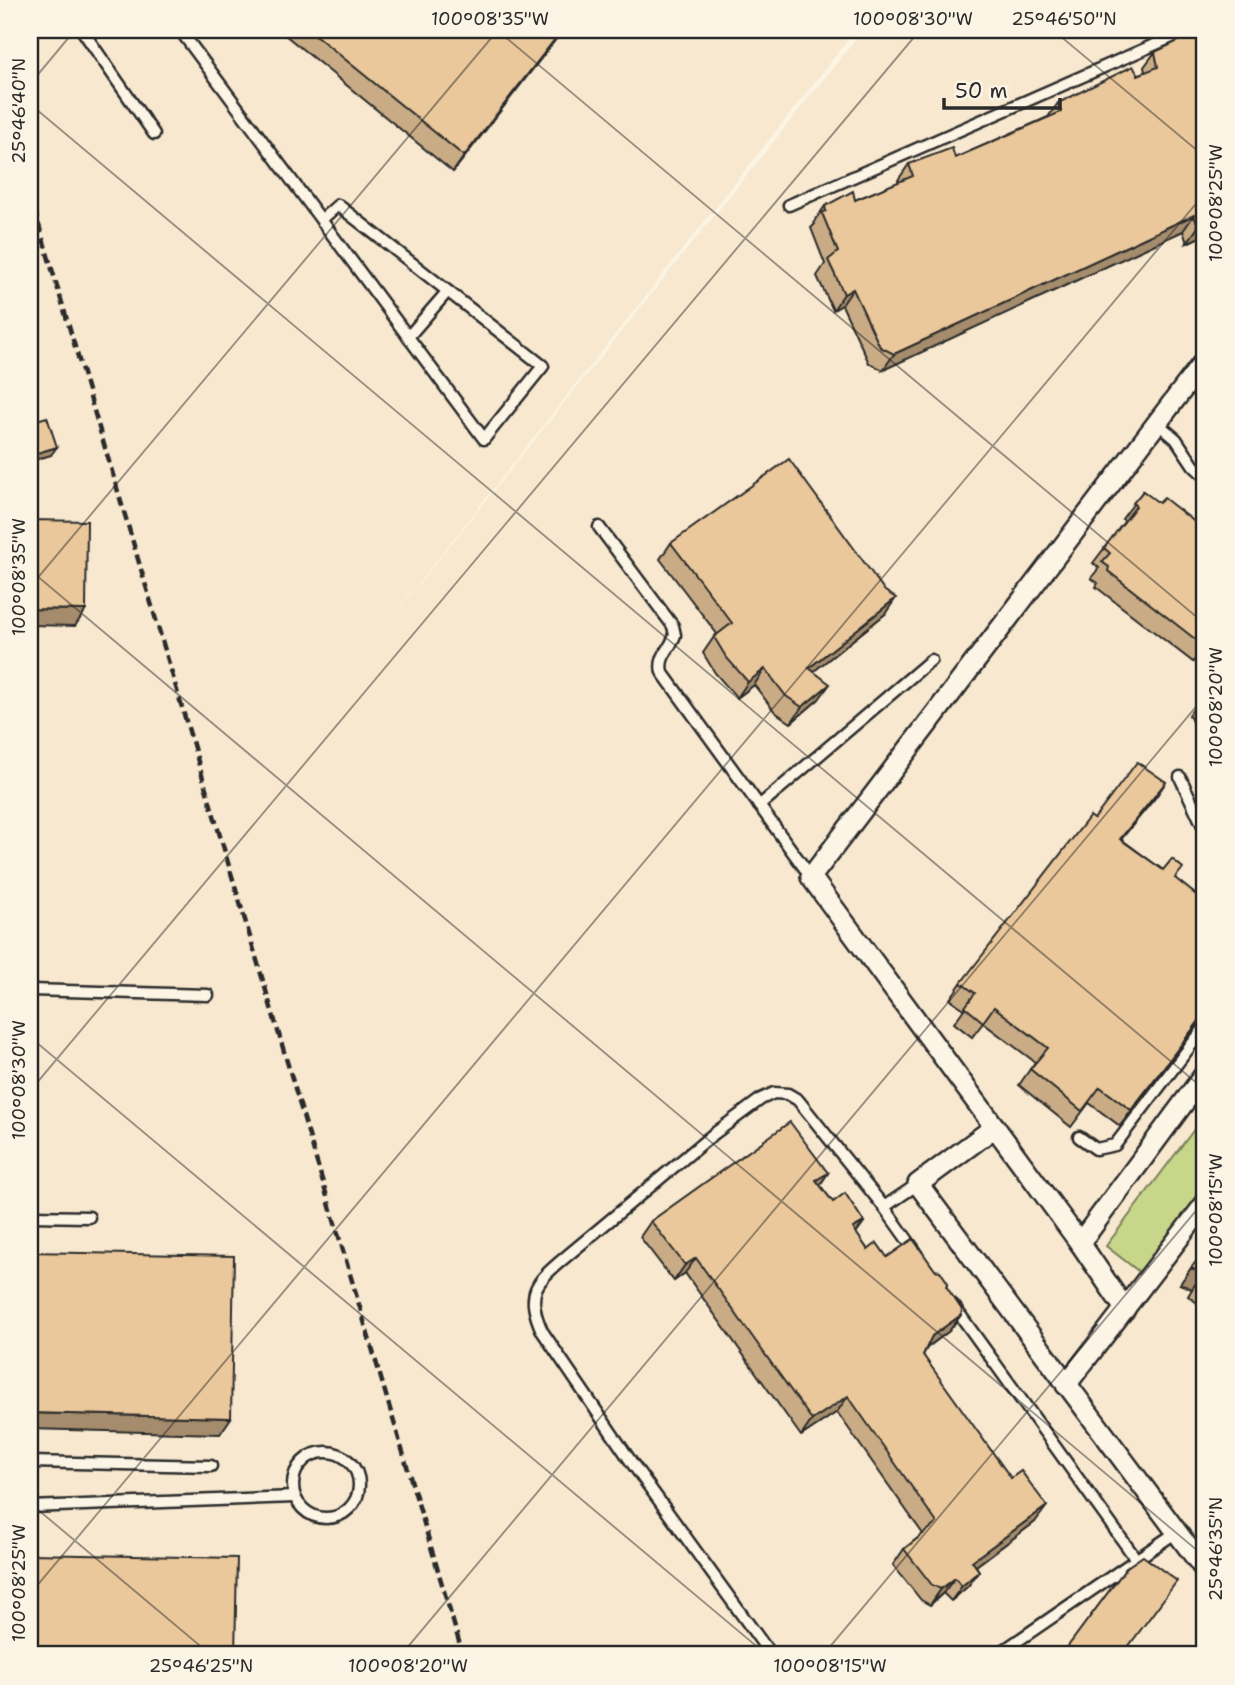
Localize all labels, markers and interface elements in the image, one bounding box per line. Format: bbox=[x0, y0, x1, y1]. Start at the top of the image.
text: 100°08'35"W bbox=[431, 7, 549, 31]
text: 100°08'30"W bbox=[853, 7, 973, 31]
text: 25°46'50"N bbox=[1011, 7, 1117, 31]
text: 25°46'40"N bbox=[7, 58, 31, 164]
scale bar bbox=[944, 66, 1060, 110]
text: 50 m bbox=[955, 77, 1008, 105]
text: 100°08'25"W bbox=[1204, 144, 1228, 262]
text: 100°08'35"W bbox=[7, 518, 31, 636]
text: 100°08'20"W bbox=[1204, 647, 1228, 767]
text: 100°08'30"W bbox=[7, 1020, 31, 1140]
text: 100°08'15"W bbox=[1204, 1153, 1228, 1267]
text: 25°46'35"N bbox=[1204, 1497, 1228, 1601]
text: 100°08'25"W bbox=[7, 1524, 31, 1642]
text: 25°46'25"N bbox=[149, 1654, 253, 1678]
text: 100°08'20"W bbox=[348, 1654, 468, 1678]
text: 100°08'15"W bbox=[773, 1654, 887, 1678]

